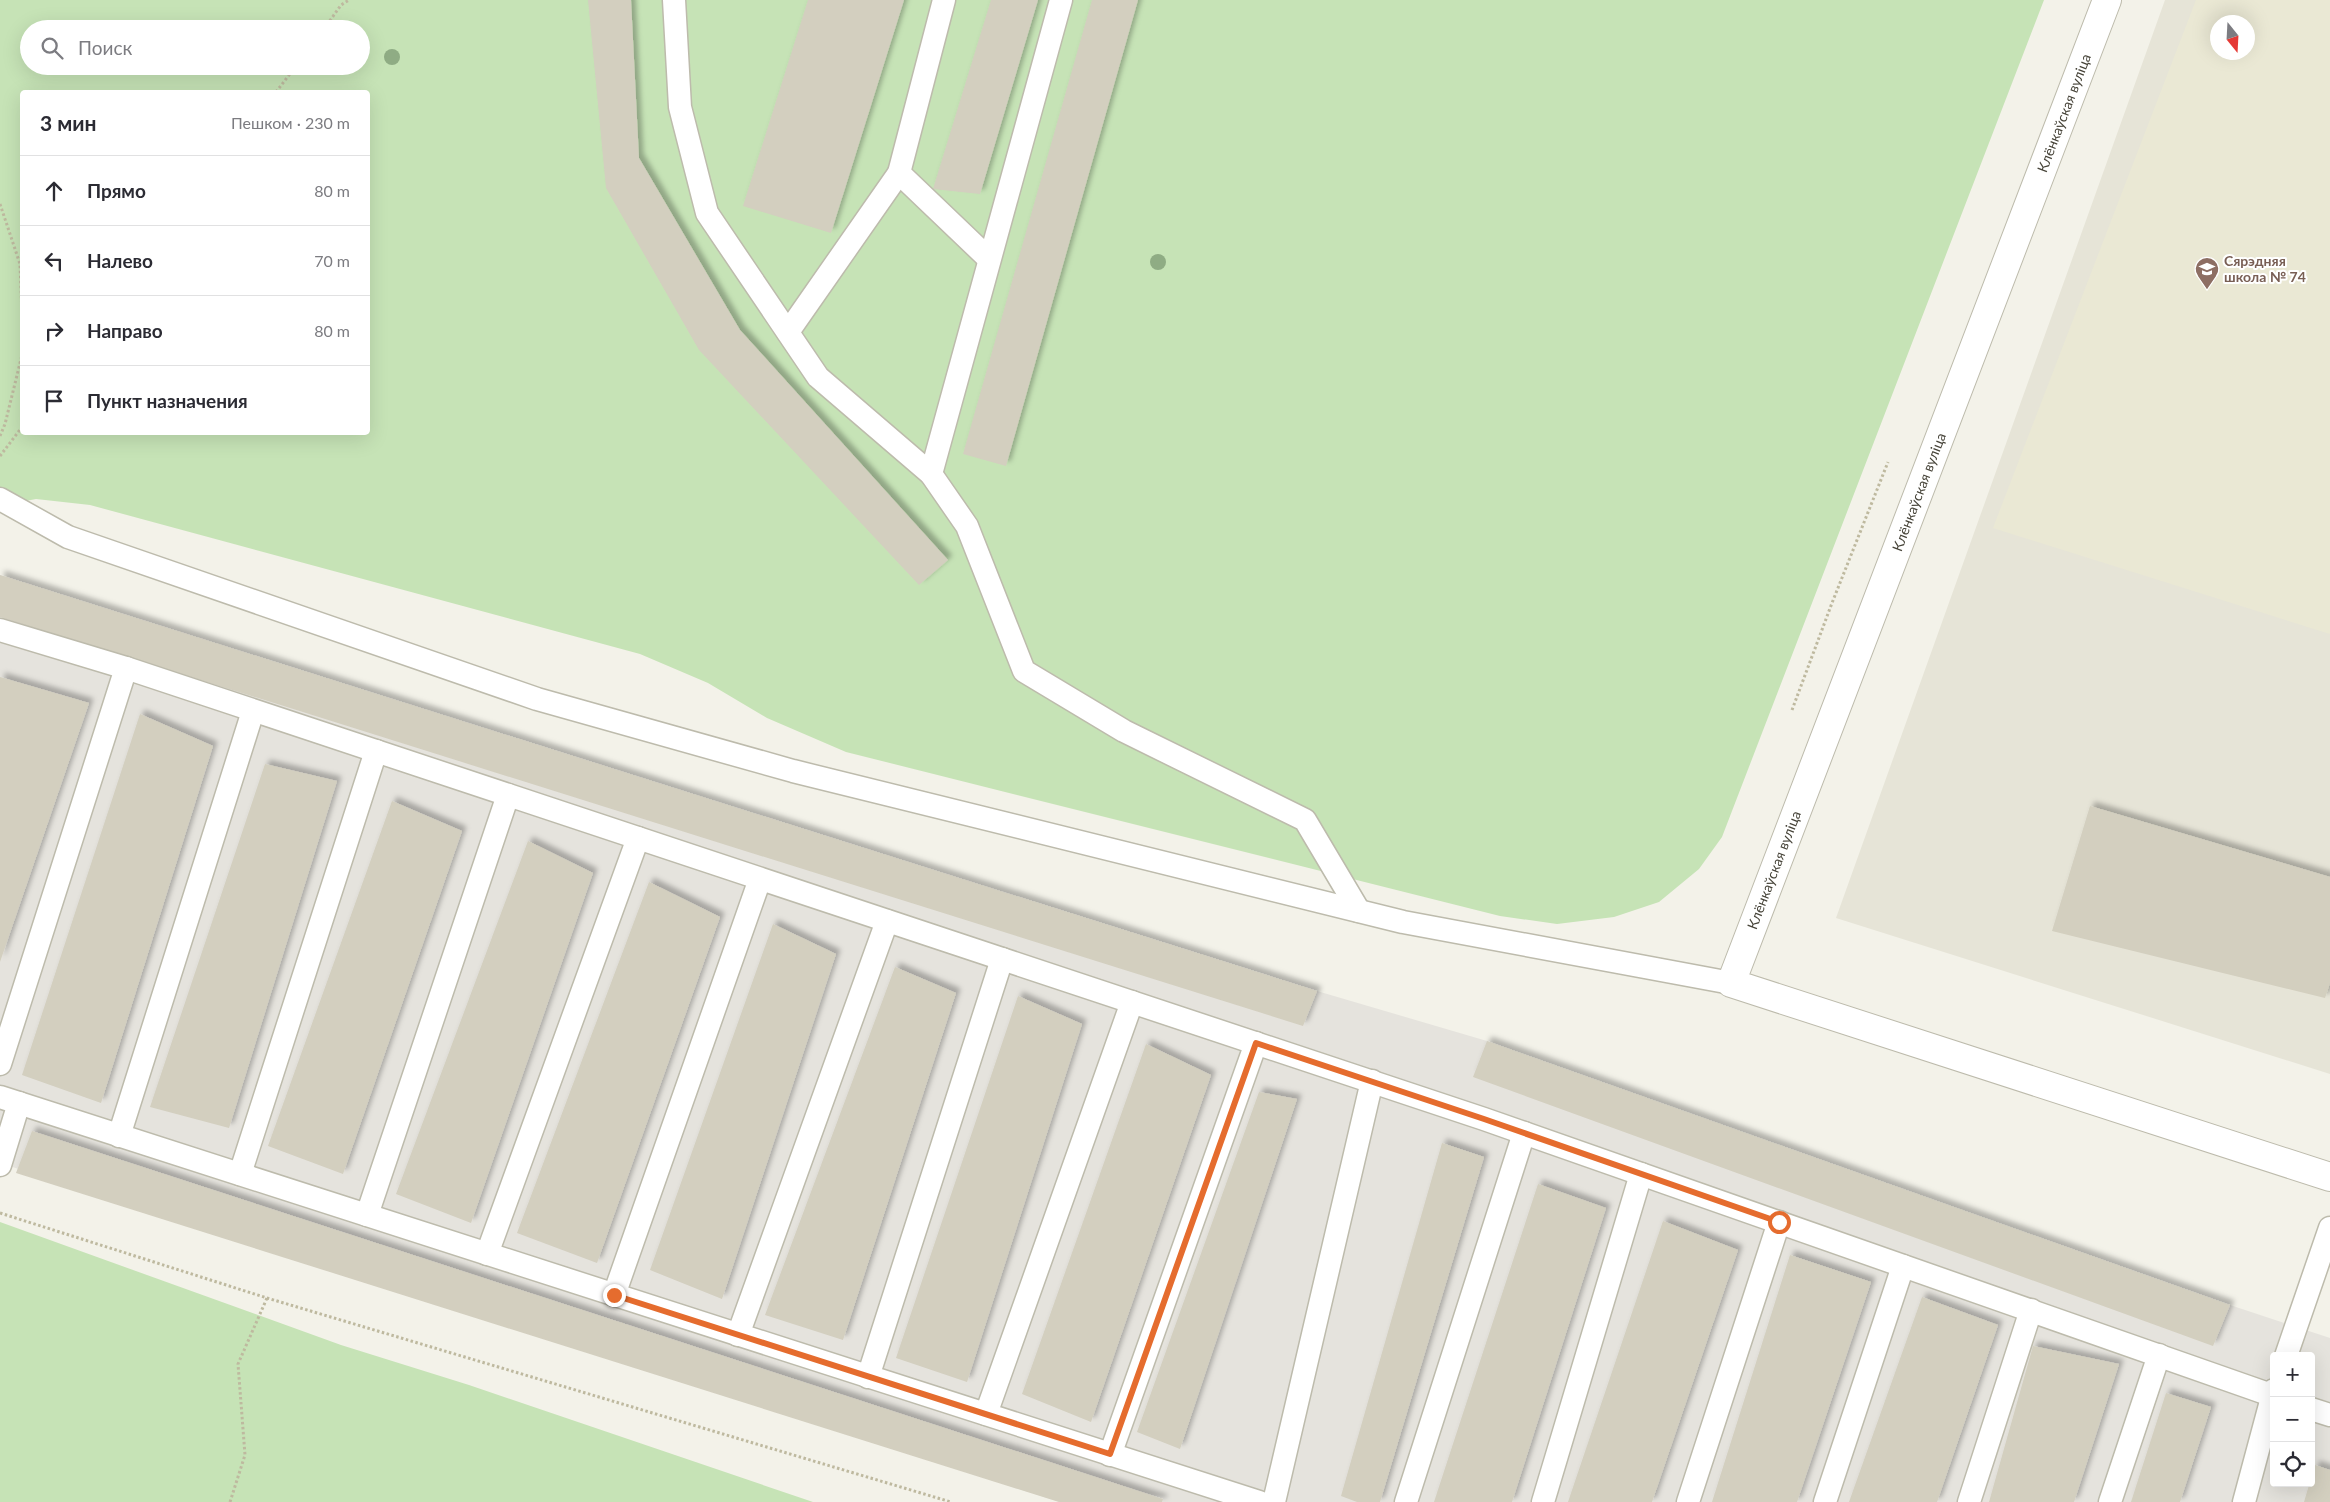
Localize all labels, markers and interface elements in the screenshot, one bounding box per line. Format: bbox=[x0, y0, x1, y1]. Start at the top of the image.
north arrow bbox=[2210, 15, 2255, 60]
search box bbox=[20, 20, 370, 75]
icon: search bbox=[38, 34, 66, 62]
text: Поиск bbox=[78, 36, 132, 59]
street label: Клёнкаўская вуліца bbox=[2033, 51, 2094, 174]
text: 3 мин bbox=[40, 110, 97, 135]
text: Пешком · 230 m bbox=[231, 113, 350, 132]
icon: ahead bbox=[40, 177, 68, 205]
text: Прямо bbox=[87, 179, 146, 202]
text: 80 m bbox=[314, 181, 350, 200]
icon: left bbox=[40, 247, 68, 275]
text: Налево bbox=[87, 249, 153, 272]
text: 70 m bbox=[314, 251, 350, 270]
place label: Сярэдняя школа № 74 bbox=[2224, 252, 2306, 285]
school or university icon: Сярэдняя школа № 74 bbox=[2194, 256, 2220, 290]
icon: right bbox=[40, 317, 68, 345]
text: Направо bbox=[87, 319, 163, 342]
text: 80 m bbox=[314, 321, 350, 340]
icon: arrive bbox=[40, 387, 68, 415]
text: Пункт назначения bbox=[87, 389, 248, 412]
street label: Клёнкаўская вуліца bbox=[1888, 430, 1949, 553]
street label: Клёнкаўская вуліца bbox=[1743, 808, 1804, 931]
route start bbox=[1768, 1211, 1791, 1234]
route end bbox=[603, 1284, 626, 1307]
map controls bbox=[2270, 1352, 2315, 1487]
button: + bbox=[2270, 1352, 2315, 1397]
button: − bbox=[2270, 1397, 2315, 1442]
button: locate bbox=[2270, 1442, 2315, 1487]

